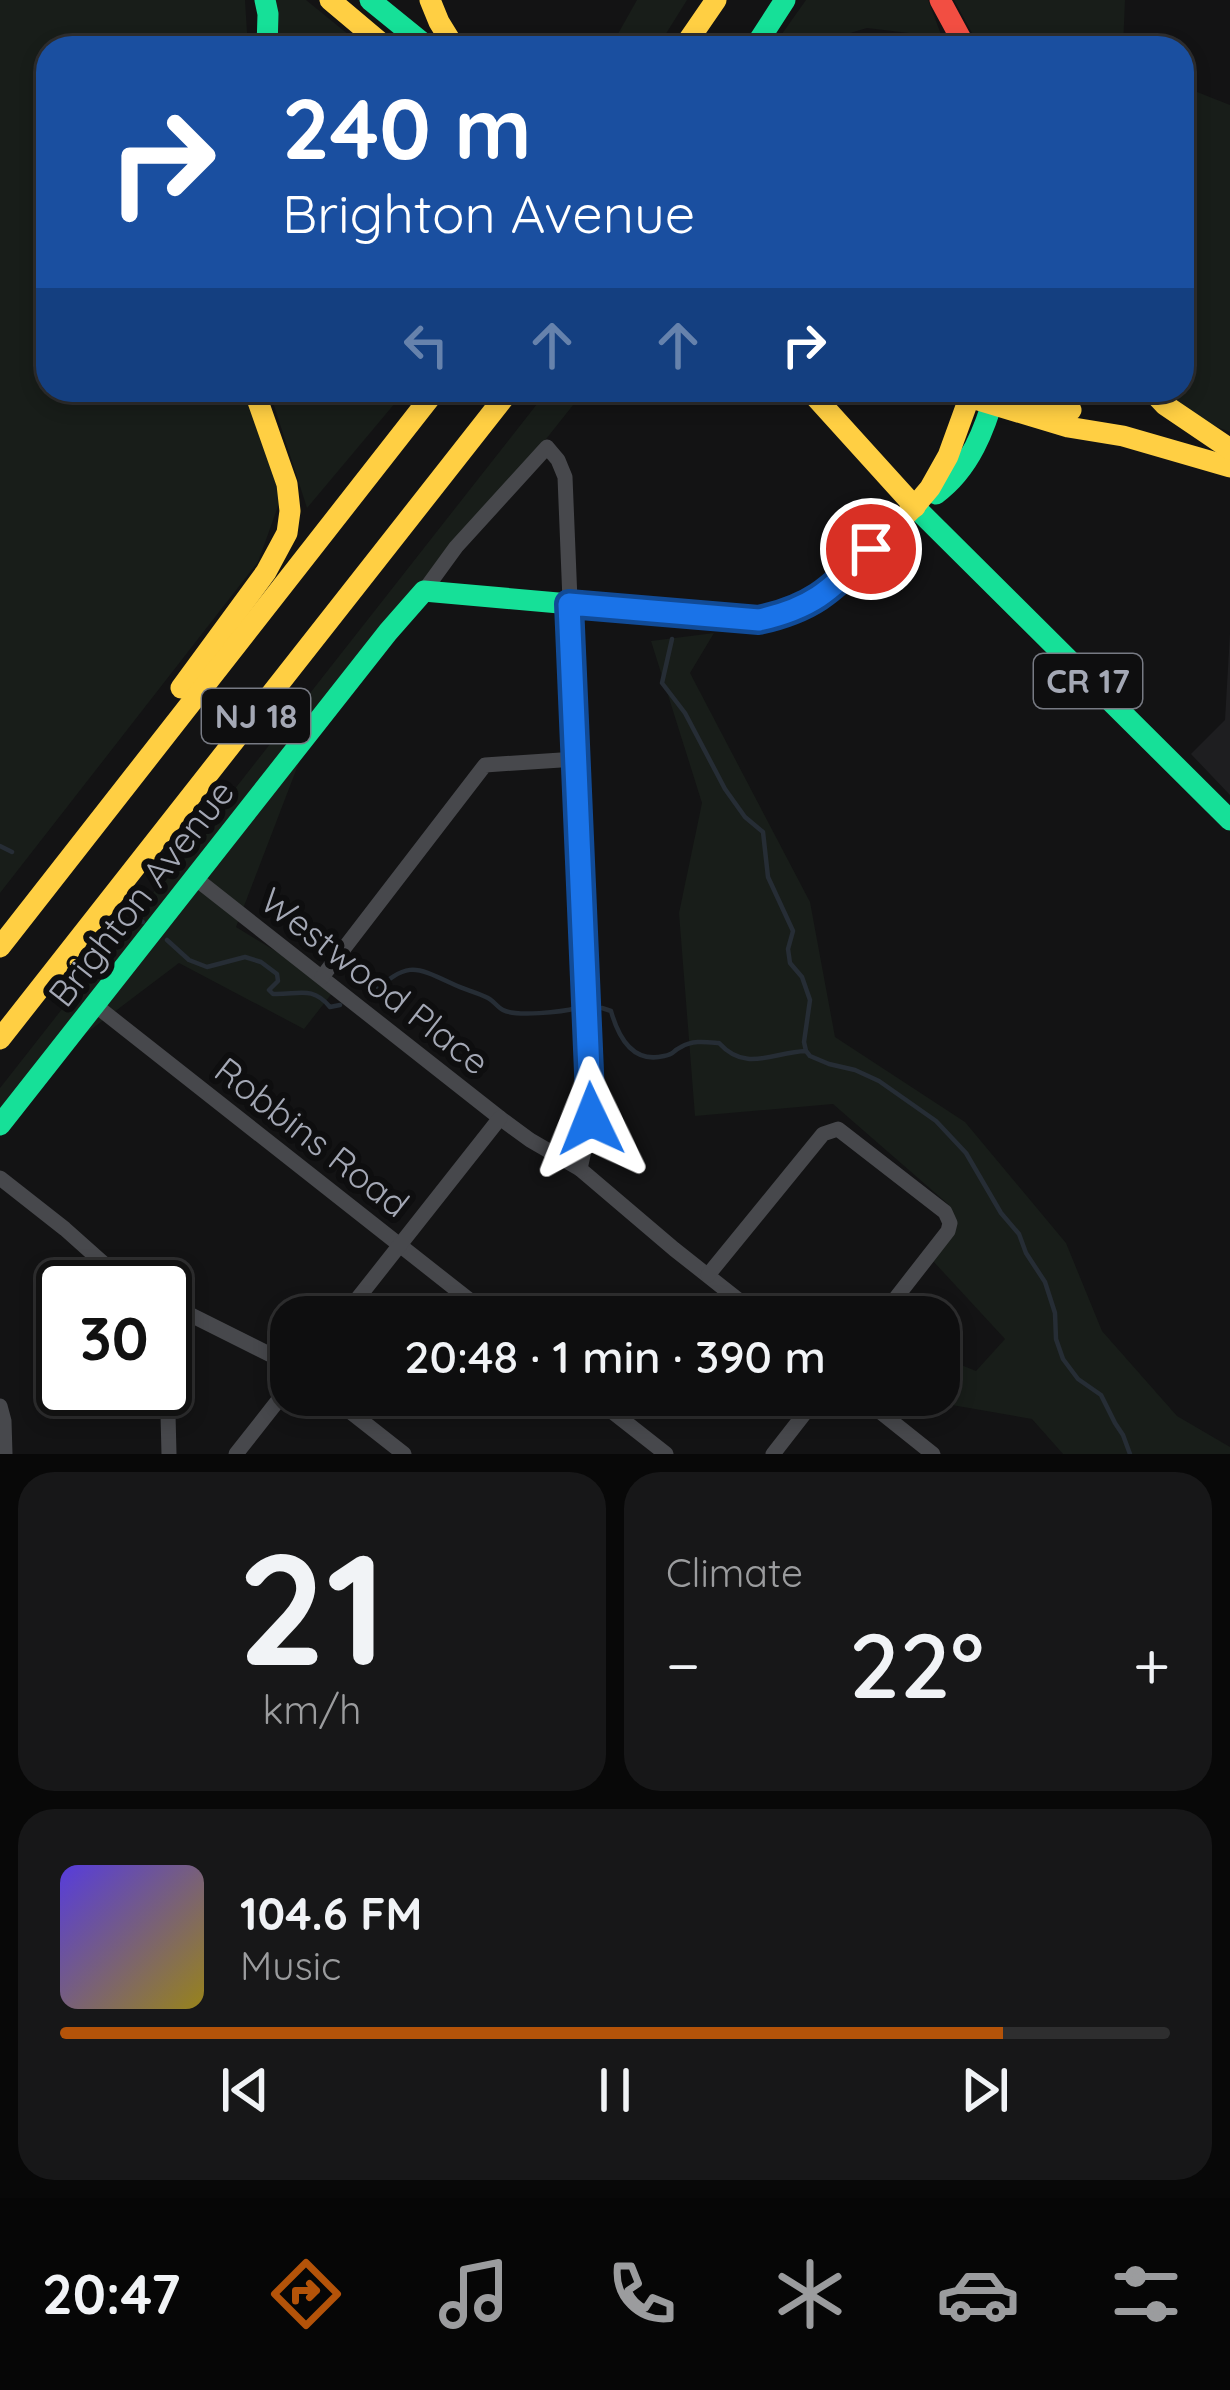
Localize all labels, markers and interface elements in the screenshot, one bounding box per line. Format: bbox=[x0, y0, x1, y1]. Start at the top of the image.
text: 240 m bbox=[282, 75, 532, 180]
icon: right bbox=[84, 84, 240, 240]
text: Brighton Avenue bbox=[282, 179, 695, 247]
icon: left bbox=[393, 312, 459, 378]
icon: ahead bbox=[519, 312, 585, 378]
icon: ahead bbox=[645, 312, 711, 378]
icon: right bbox=[771, 312, 837, 378]
pin bbox=[820, 498, 922, 600]
icon: arrive bbox=[838, 516, 904, 582]
road number: CR 17 bbox=[1034, 654, 1142, 708]
road number: NJ 18 bbox=[202, 689, 310, 743]
street label: Brighton Avenue bbox=[38, 770, 243, 1015]
street label: Westwood Place bbox=[252, 877, 499, 1084]
street label: Robbins Road bbox=[206, 1047, 418, 1226]
position arrow bbox=[528, 1056, 654, 1182]
speed limit sign: 30 bbox=[36, 1260, 192, 1416]
text: 20:48 · 1 min · 390 m bbox=[404, 1328, 826, 1384]
text: 21 bbox=[237, 1509, 387, 1704]
text: Climate bbox=[666, 1548, 803, 1597]
text: 22° bbox=[849, 1608, 984, 1721]
text: − bbox=[666, 1623, 700, 1706]
text: + bbox=[1133, 1623, 1170, 1706]
text: km/h bbox=[263, 1685, 361, 1734]
text: 104.6 FM bbox=[240, 1885, 422, 1941]
text: Music bbox=[240, 1941, 341, 1990]
icon: previous bbox=[212, 2057, 278, 2123]
icon: pause bbox=[582, 2057, 648, 2123]
icon: next bbox=[952, 2057, 1018, 2123]
icon: directions bbox=[264, 2252, 348, 2336]
icon: music bbox=[432, 2252, 516, 2336]
icon: phone bbox=[600, 2252, 684, 2336]
icon: climate bbox=[768, 2252, 852, 2336]
icon: car bbox=[936, 2252, 1020, 2336]
icon: filters bbox=[1104, 2252, 1188, 2336]
text: 20:47 bbox=[42, 2260, 180, 2328]

